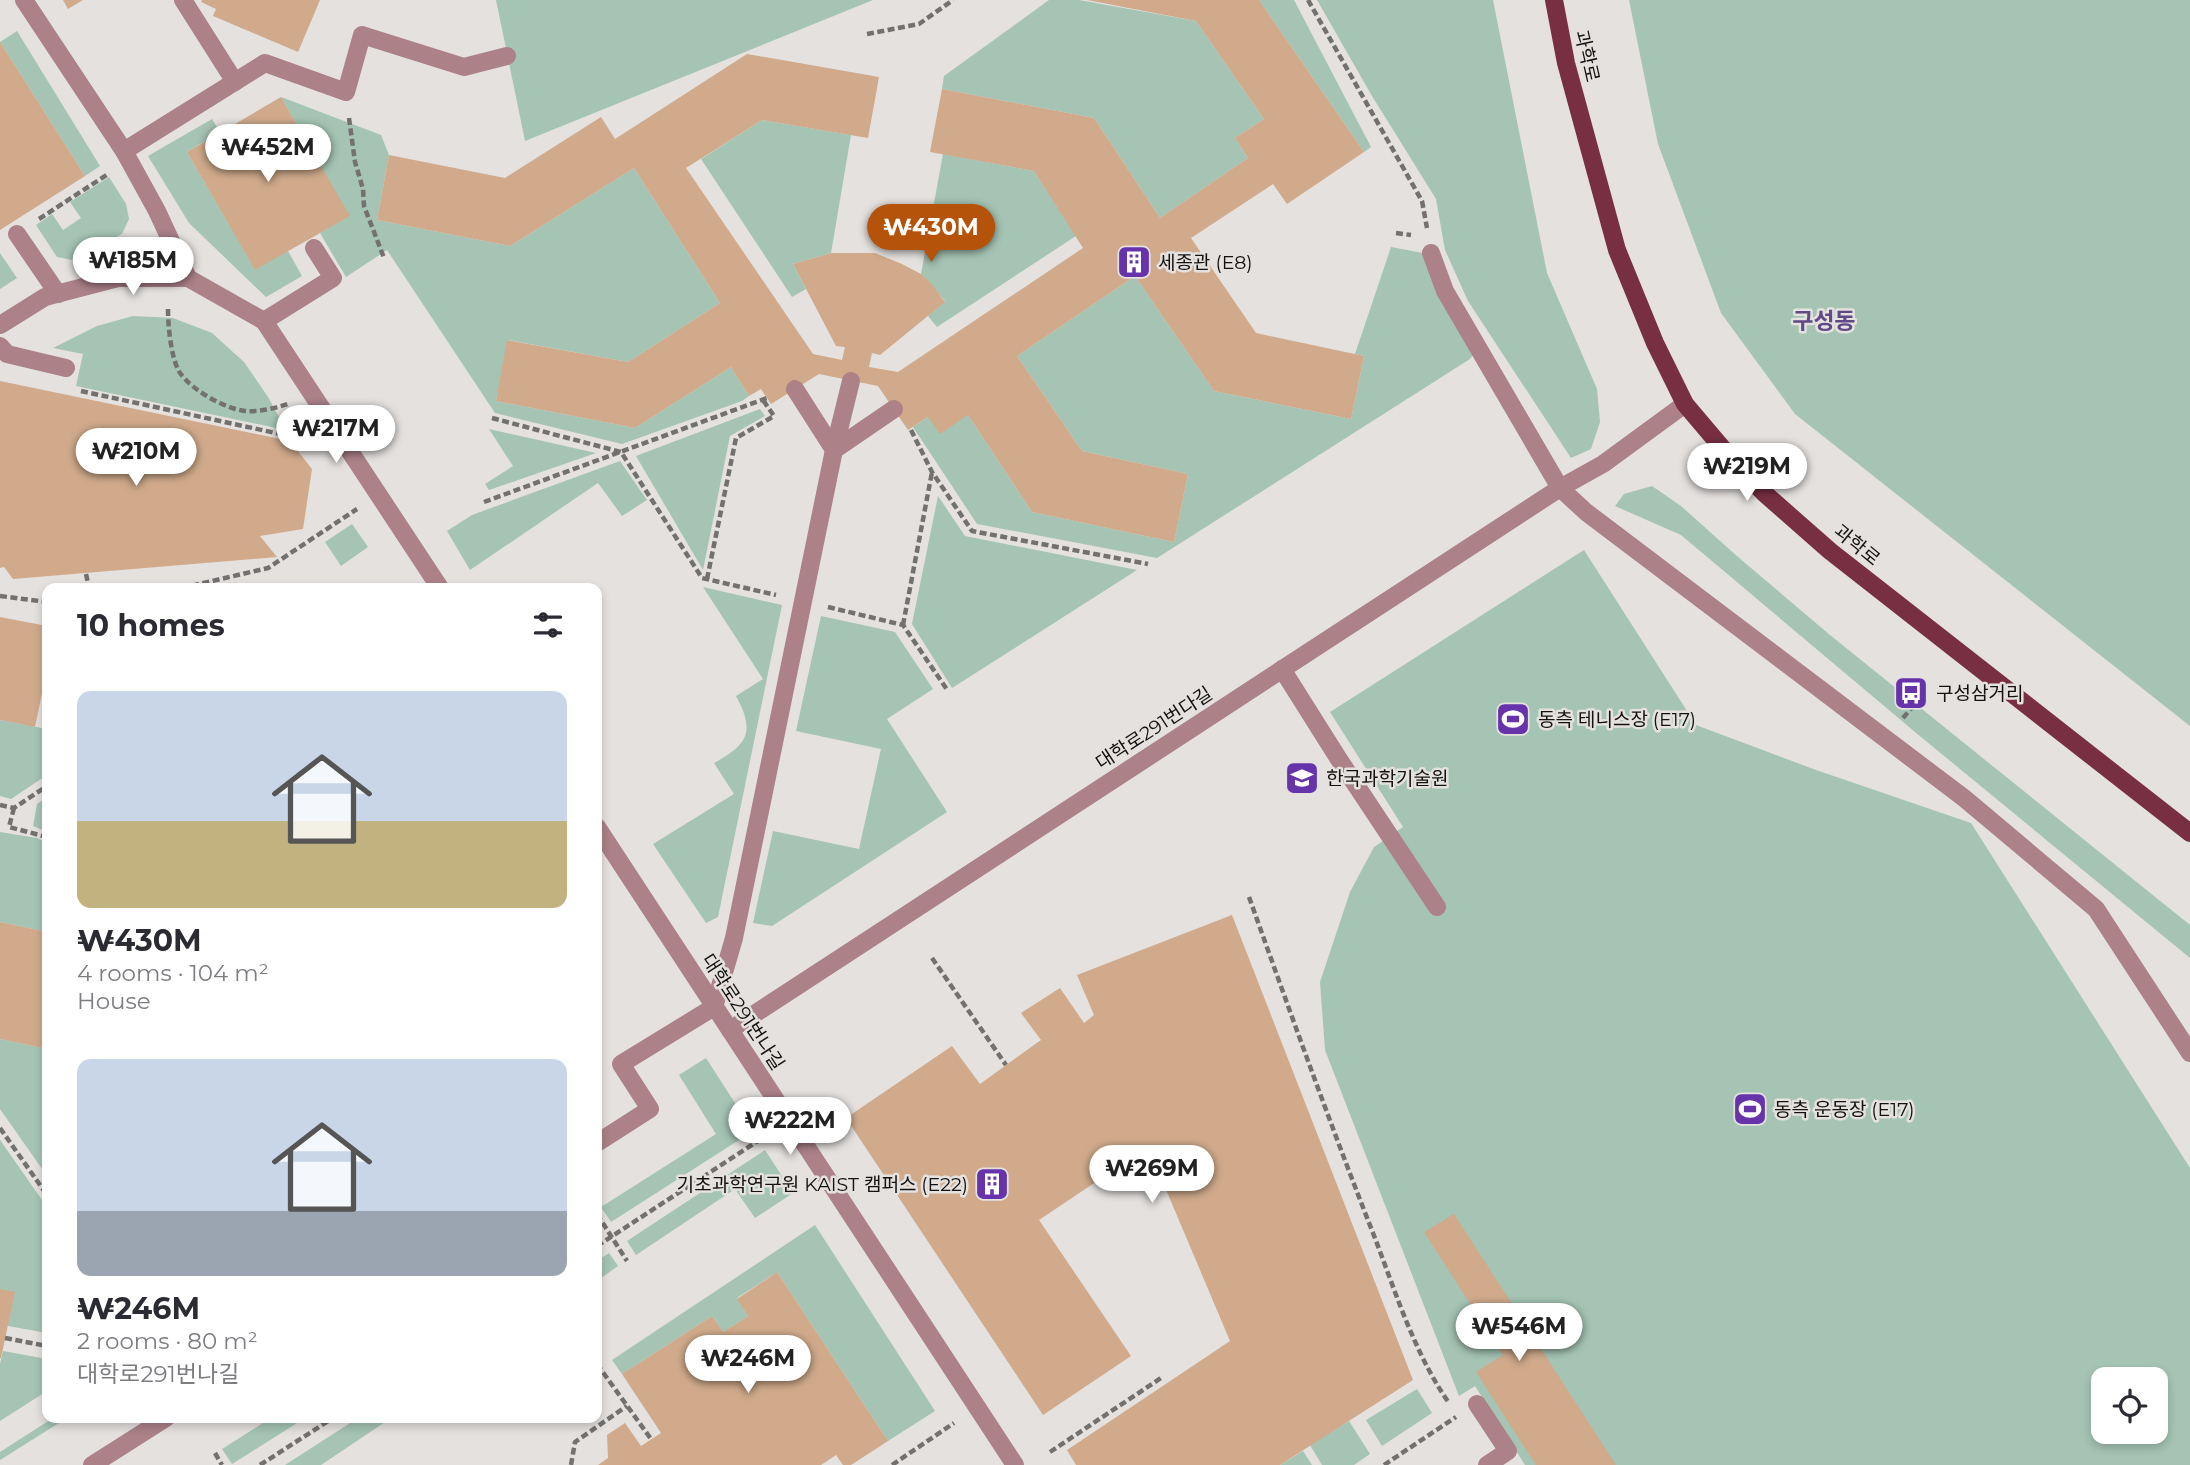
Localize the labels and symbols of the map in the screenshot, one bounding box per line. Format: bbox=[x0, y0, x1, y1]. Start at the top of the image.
street label: 과학로 bbox=[1570, 28, 1604, 84]
pin: ₩452M bbox=[219, 124, 317, 184]
pin: ₩430M bbox=[882, 204, 980, 264]
pin: ₩185M bbox=[84, 238, 182, 297]
building icon: 세종관 (E8) bbox=[1115, 243, 1153, 281]
place label: 세종관 (E8) bbox=[1158, 251, 1253, 274]
district label: 구성동 bbox=[1792, 307, 1856, 335]
pin: ₩217M bbox=[287, 406, 385, 465]
pin: ₩210M bbox=[87, 428, 185, 488]
pin: ₩219M bbox=[1698, 444, 1796, 503]
street label: 과학로 bbox=[1829, 520, 1885, 570]
bus stop icon: 구성삼거리 bbox=[1892, 674, 1930, 712]
street label: 대학로291번다길 bbox=[1091, 682, 1217, 774]
place label: 구성삼거리 bbox=[1936, 682, 2023, 705]
sports icon: 동측 테니스장 (E17) bbox=[1494, 700, 1532, 738]
place label: 동측 테니스장 (E17) bbox=[1538, 708, 1696, 731]
school or university icon: 한국과학기술원 bbox=[1283, 759, 1321, 797]
place label: 한국과학기술원 bbox=[1326, 767, 1448, 790]
street label: 대학로291번나길 bbox=[697, 949, 789, 1075]
sports icon: 동측 운동장 (E17) bbox=[1731, 1090, 1769, 1128]
pin: ₩222M bbox=[741, 1098, 839, 1157]
place label: 동측 운동장 (E17) bbox=[1774, 1098, 1915, 1121]
pin: ₩269M bbox=[1103, 1146, 1201, 1205]
building icon: 기초과학연구원 KAIST 캠퍼스 (E22) bbox=[973, 1165, 1011, 1203]
place label: 기초과학연구원 KAIST 캠퍼스 (E22) bbox=[677, 1173, 968, 1196]
pin: ₩546M bbox=[1470, 1304, 1568, 1363]
pin: ₩246M bbox=[699, 1336, 797, 1395]

